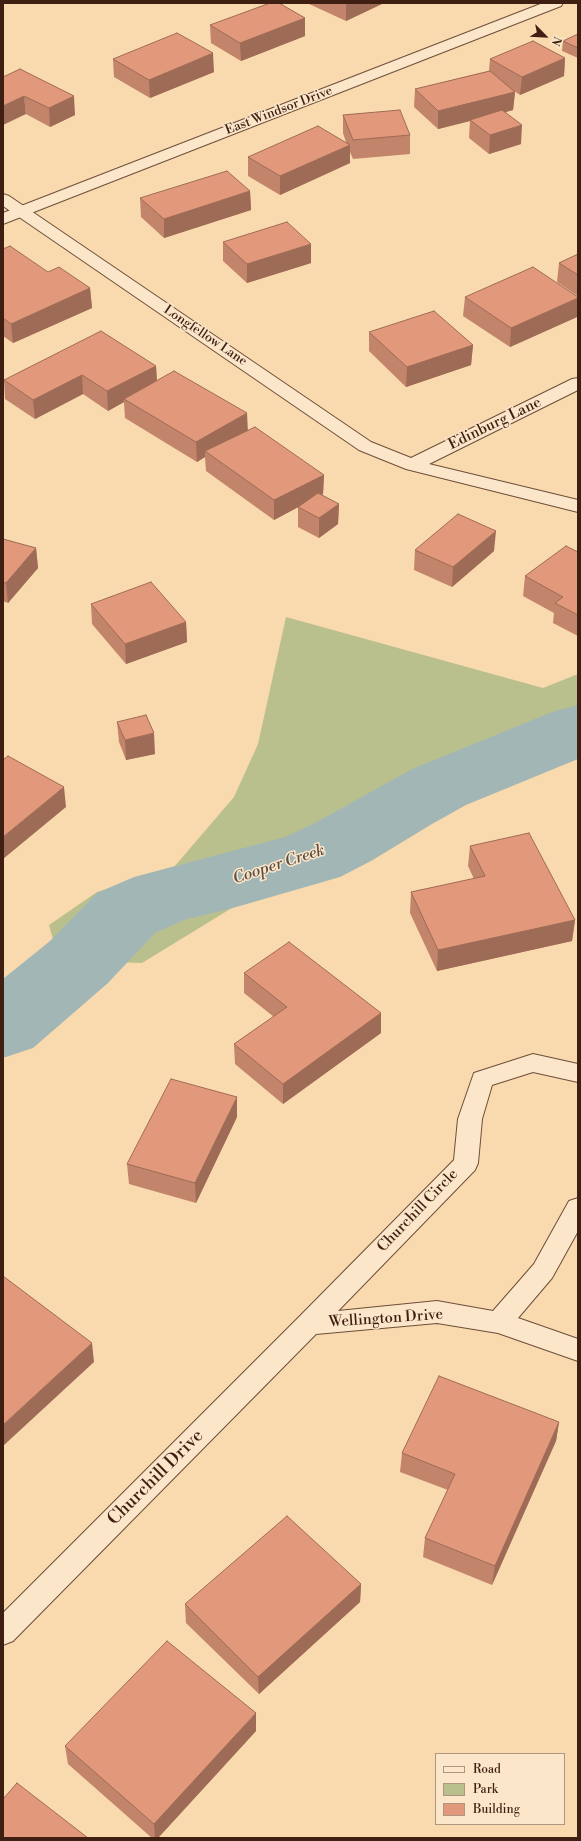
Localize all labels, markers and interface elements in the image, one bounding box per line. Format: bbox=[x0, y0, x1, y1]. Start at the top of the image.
north arrow bbox=[525, 16, 565, 56]
text: N bbox=[548, 34, 564, 48]
street label: East Windsor Drive bbox=[223, 83, 335, 139]
street label: Longfellow Lane bbox=[160, 302, 250, 370]
street label: Edinburg Lane bbox=[446, 394, 544, 454]
water label: Cooper Creek bbox=[231, 841, 327, 889]
street label: Churchill Circle bbox=[374, 1166, 462, 1256]
street label: Wellington Drive bbox=[328, 1306, 444, 1332]
street label: Churchill Drive bbox=[104, 1426, 208, 1530]
legend bbox=[435, 1753, 565, 1825]
text: Road bbox=[473, 1762, 501, 1777]
text: Park bbox=[473, 1782, 498, 1797]
text: Building bbox=[473, 1802, 520, 1817]

